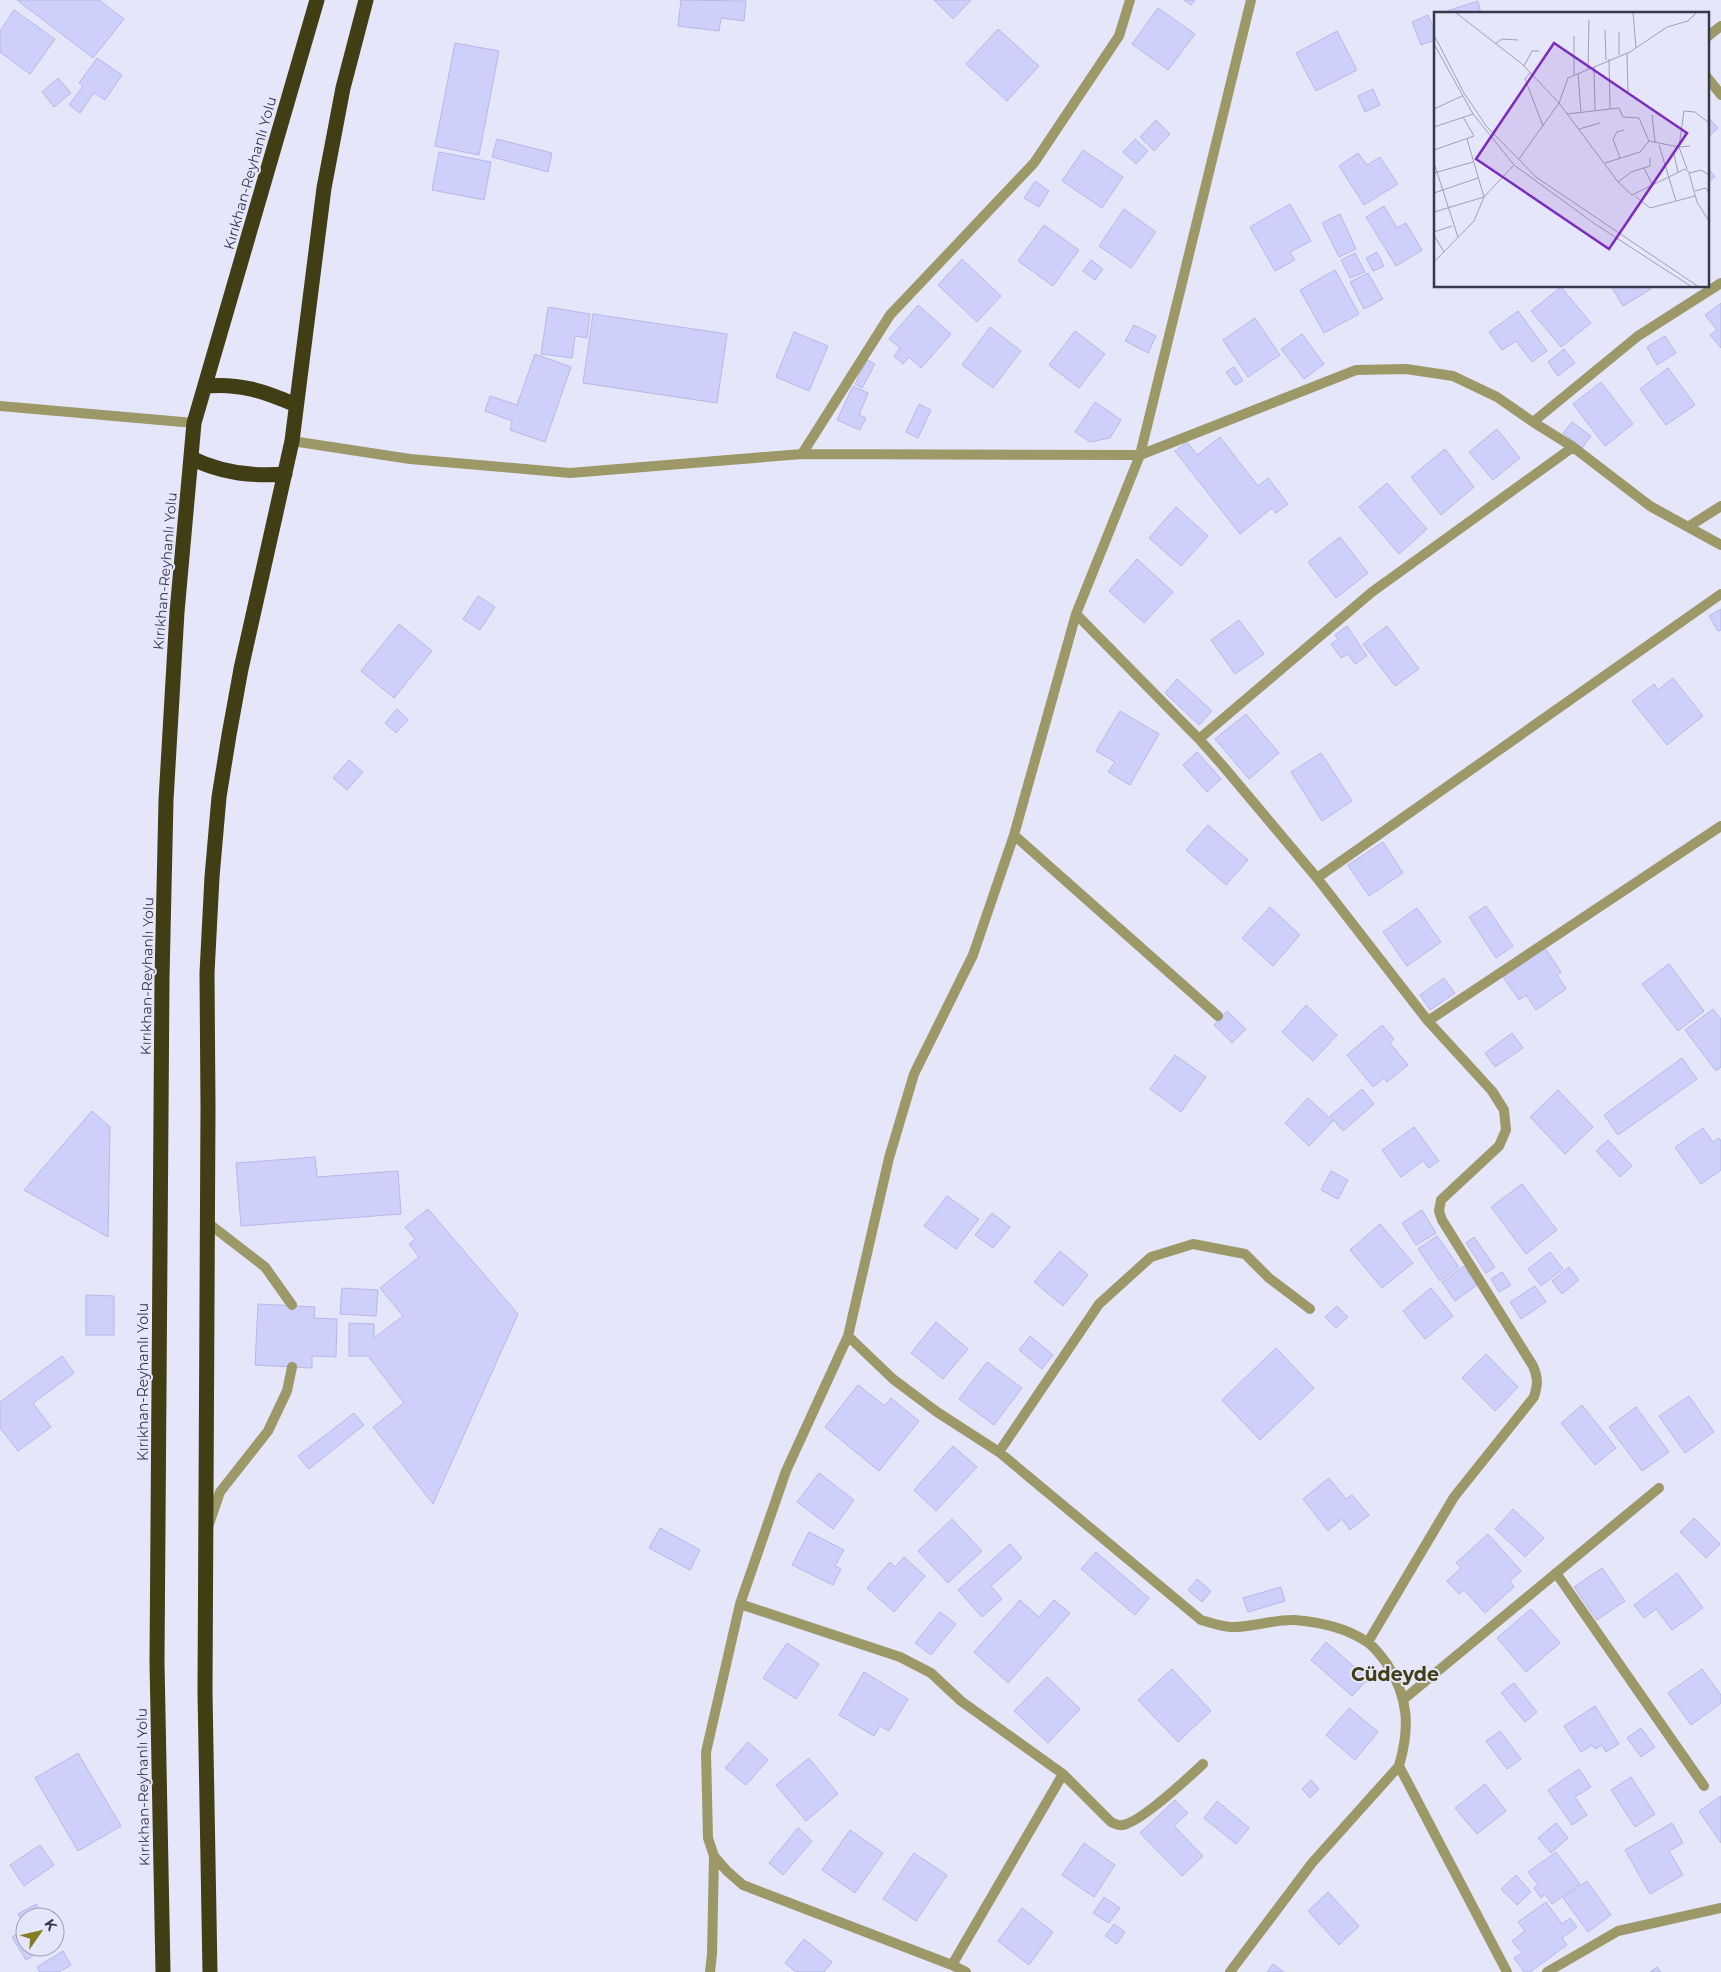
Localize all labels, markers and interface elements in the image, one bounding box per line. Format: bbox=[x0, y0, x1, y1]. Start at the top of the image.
inset map bbox=[1434, 12, 1708, 288]
street label: Kırıkhan-Reyhanlı Yolu bbox=[220, 94, 280, 252]
street label: Kırıkhan-Reyhanlı Yolu bbox=[149, 491, 181, 651]
street label: Kırıkhan-Reyhanlı Yolu bbox=[137, 897, 157, 1055]
street label: Kırıkhan-Reyhanlı Yolu bbox=[134, 1303, 152, 1461]
district label: Cüdeyde bbox=[1351, 1663, 1439, 1686]
street label: Kırıkhan-Reyhanlı Yolu bbox=[133, 1708, 153, 1866]
north arrow bbox=[15, 1907, 65, 1957]
text: K bbox=[40, 1915, 61, 1935]

